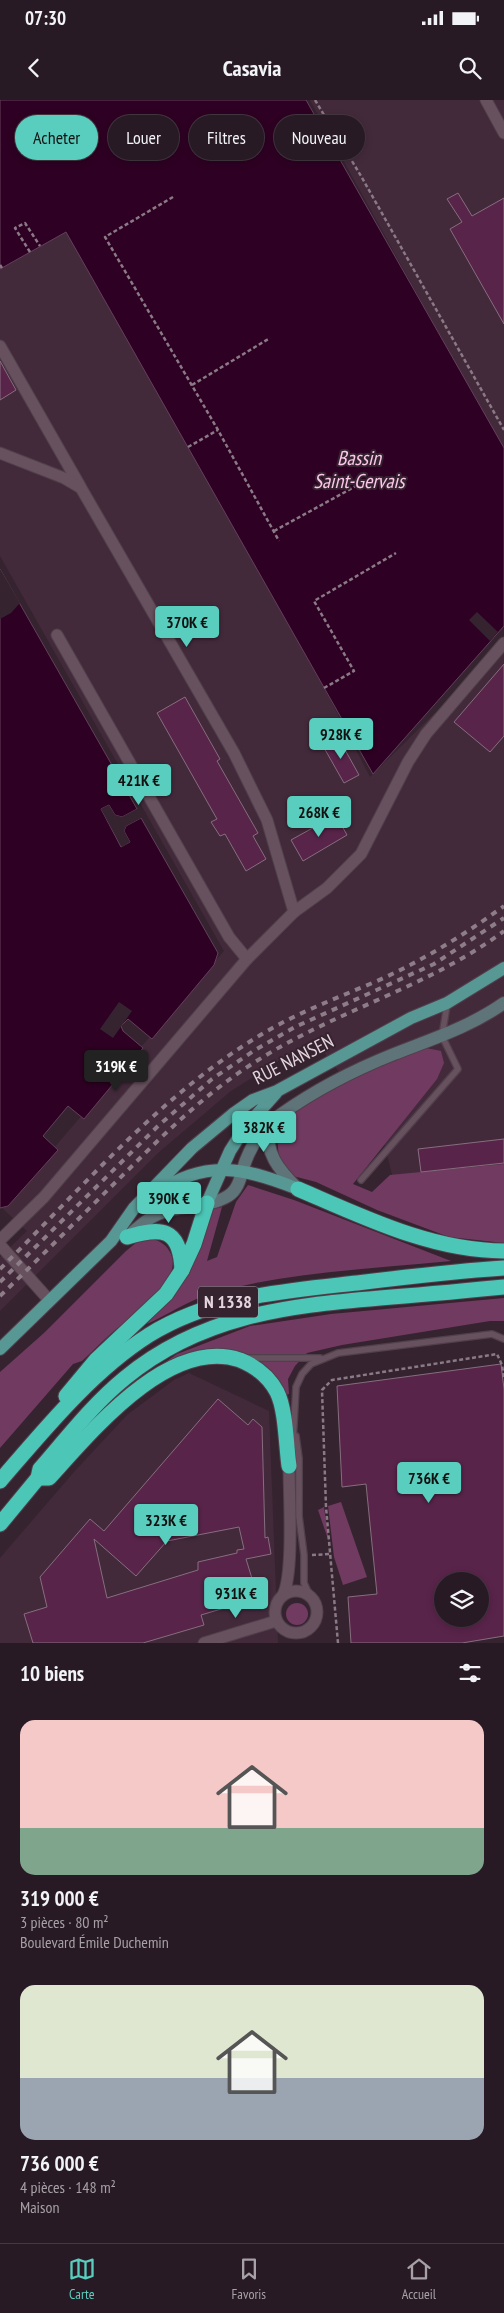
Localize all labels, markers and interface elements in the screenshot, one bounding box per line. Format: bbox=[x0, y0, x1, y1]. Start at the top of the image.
text: 07:30 bbox=[25, 6, 66, 30]
icon: back bbox=[20, 54, 48, 82]
text: Casavia bbox=[223, 54, 281, 82]
icon: search bbox=[456, 54, 484, 82]
chip: Acheter bbox=[15, 115, 98, 160]
chip: Louer bbox=[108, 115, 179, 160]
chip: Filtres bbox=[189, 115, 264, 160]
chip: Nouveau bbox=[274, 115, 365, 160]
water label: Bassin Saint-Gervais bbox=[314, 445, 407, 494]
pin: 370K € bbox=[146, 606, 228, 648]
text: 370K € bbox=[166, 612, 208, 632]
pin: 928K € bbox=[300, 718, 382, 760]
text: 928K € bbox=[320, 724, 362, 744]
pin: 421K € bbox=[98, 764, 180, 806]
text: 421K € bbox=[118, 770, 160, 790]
pin: 268K € bbox=[278, 796, 360, 838]
text: 268K € bbox=[298, 802, 340, 822]
street label: RUE NANSEN bbox=[249, 1029, 337, 1089]
pin: 319K € bbox=[75, 1050, 157, 1092]
text: 319K € bbox=[95, 1056, 137, 1076]
pin: 382K € bbox=[223, 1110, 305, 1153]
text: 382K € bbox=[243, 1117, 285, 1137]
pin: 390K € bbox=[128, 1182, 210, 1224]
text: 390K € bbox=[148, 1188, 190, 1208]
road number: N 1338 bbox=[198, 1286, 258, 1318]
pin: 736K € bbox=[388, 1462, 470, 1504]
text: 736K € bbox=[408, 1468, 450, 1488]
pin: 323K € bbox=[125, 1504, 207, 1546]
text: 323K € bbox=[145, 1510, 187, 1530]
map controls bbox=[434, 1572, 489, 1627]
button: layers bbox=[434, 1572, 489, 1627]
pin: 931K € bbox=[195, 1576, 277, 1619]
text: 931K € bbox=[215, 1583, 257, 1603]
icon: filters bbox=[456, 1659, 484, 1687]
text: 10 biens bbox=[20, 1660, 84, 1687]
icon: home bbox=[207, 1752, 297, 1842]
text: 319 000 € bbox=[20, 1885, 99, 1912]
text: 3 pièces · 80 m² bbox=[20, 1912, 109, 1932]
text: Boulevard Émile Duchemin bbox=[20, 1932, 169, 1952]
icon: home bbox=[207, 2017, 297, 2107]
text: 736 000 € bbox=[20, 2150, 99, 2177]
text: 4 pièces · 148 m² bbox=[20, 2177, 116, 2197]
text: Maison bbox=[20, 2197, 59, 2217]
tab: Carte bbox=[68, 2255, 96, 2303]
tab: Favoris bbox=[232, 2255, 266, 2303]
tab: Accueil bbox=[402, 2255, 436, 2303]

